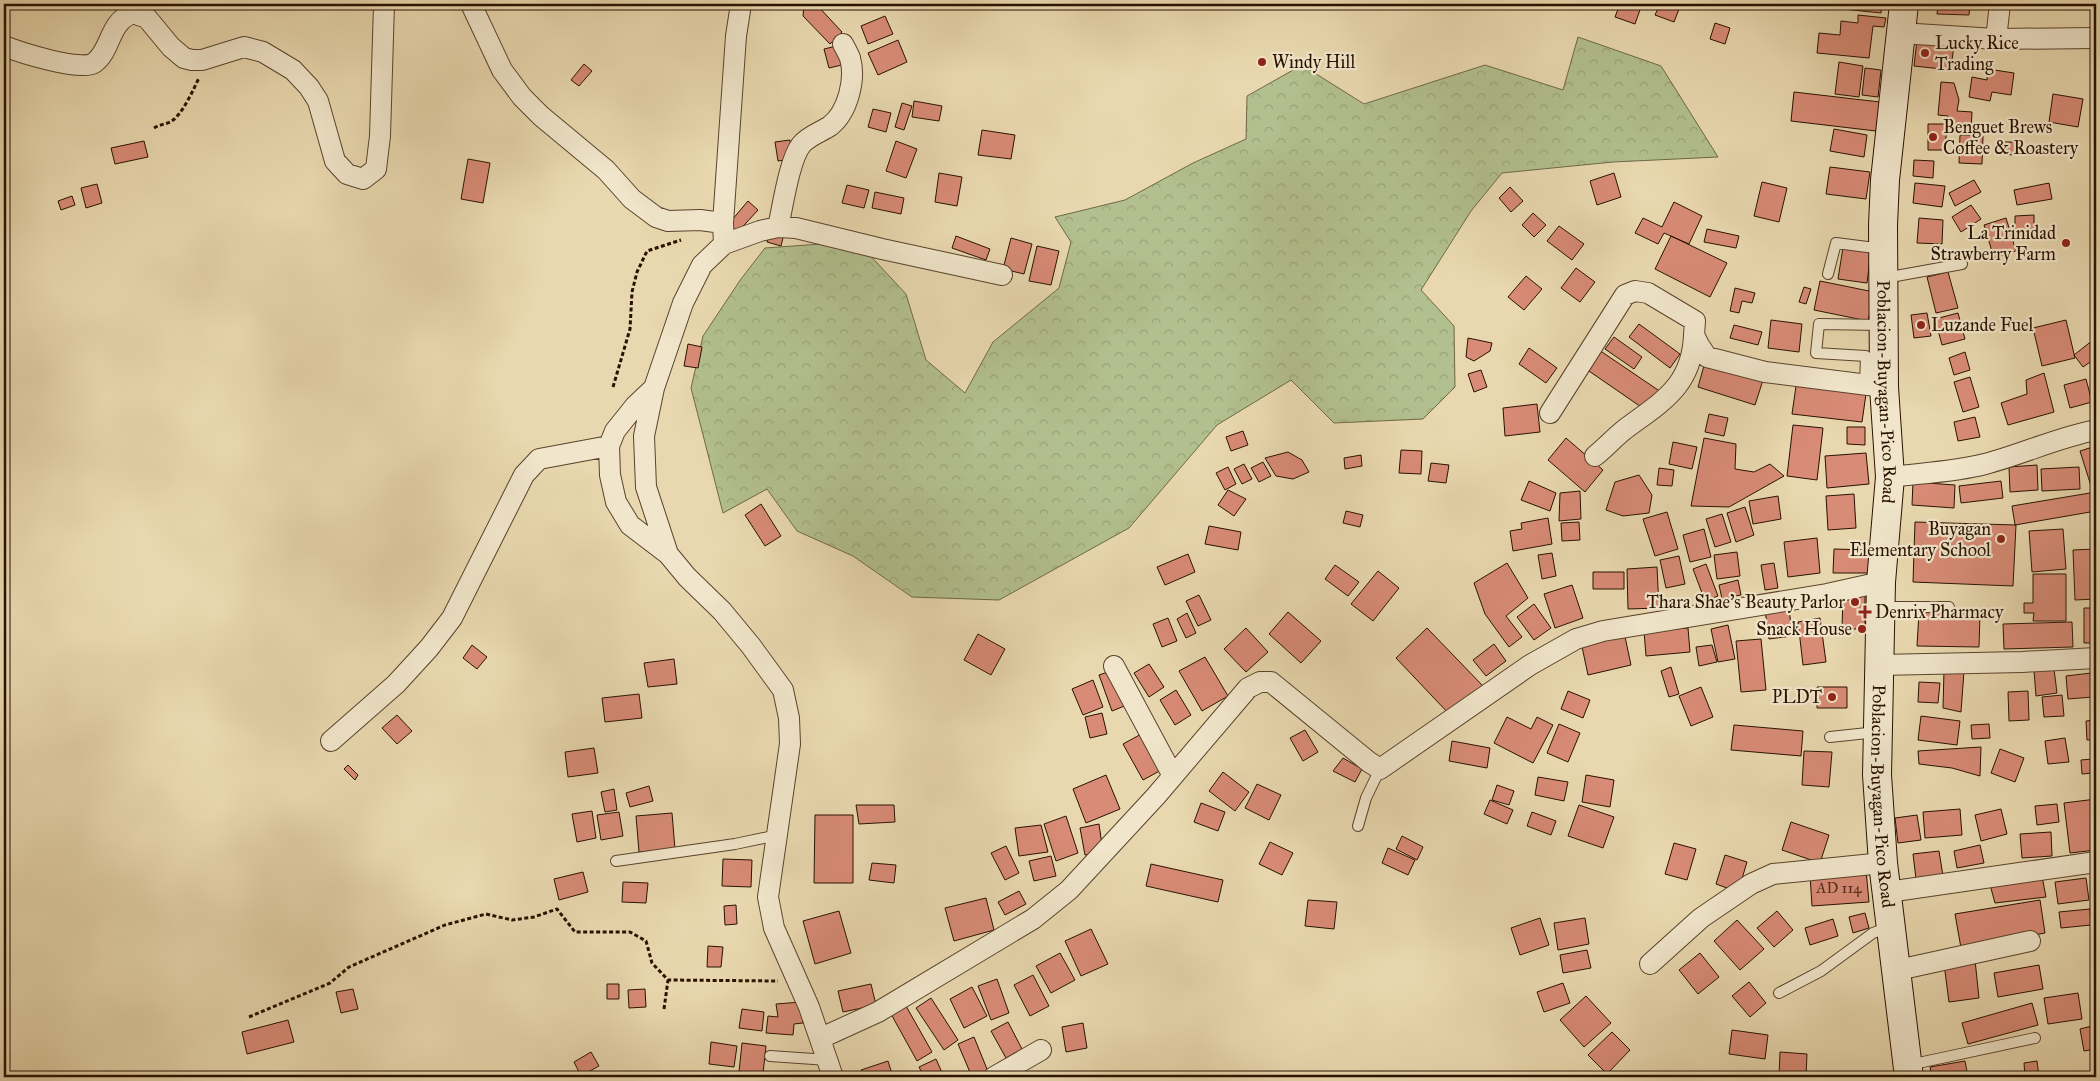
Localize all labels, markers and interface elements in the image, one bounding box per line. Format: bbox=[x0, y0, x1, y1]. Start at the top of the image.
place label: Lucky Rice Trading bbox=[1935, 32, 2019, 76]
marker: Lucky Rice Trading bbox=[1919, 47, 1931, 59]
place label: Windy Hill bbox=[1272, 51, 1355, 73]
marker: Windy Hill bbox=[1256, 56, 1268, 68]
place label: Benguet Brews Coffee & Roastery bbox=[1943, 116, 2079, 159]
marker: Benguet Brews Coffee & Roastery bbox=[1927, 131, 1939, 143]
place label: La Trinidad Strawberry Farm bbox=[1930, 222, 2056, 265]
marker: La Trinidad Strawberry Farm bbox=[2060, 237, 2072, 249]
street label: Poblacion-Buyagan-Pico Road bbox=[1872, 280, 1901, 505]
place label: Luzande Fuel bbox=[1931, 314, 2034, 336]
marker: Luzande Fuel bbox=[1915, 319, 1927, 331]
place label: Buyagan Elementary School bbox=[1849, 518, 1991, 561]
marker: Buyagan Elementary School bbox=[1995, 533, 2007, 545]
place label: Thara Shae's Beauty Parlor bbox=[1646, 591, 1845, 613]
marker: Thara Shae's Beauty Parlor bbox=[1849, 596, 1861, 608]
place label: Denrix Pharmacy bbox=[1875, 601, 2004, 623]
marker: Denrix Pharmacy bbox=[1859, 606, 1871, 618]
place label: Snack House bbox=[1756, 618, 1852, 640]
marker: Snack House bbox=[1856, 623, 1868, 635]
street label: Poblacion-Buyagan-Pico Road bbox=[1866, 684, 1899, 909]
place label: PLDT bbox=[1772, 686, 1822, 708]
marker: PLDT bbox=[1826, 691, 1838, 703]
house number: AD 114 bbox=[1815, 879, 1862, 897]

